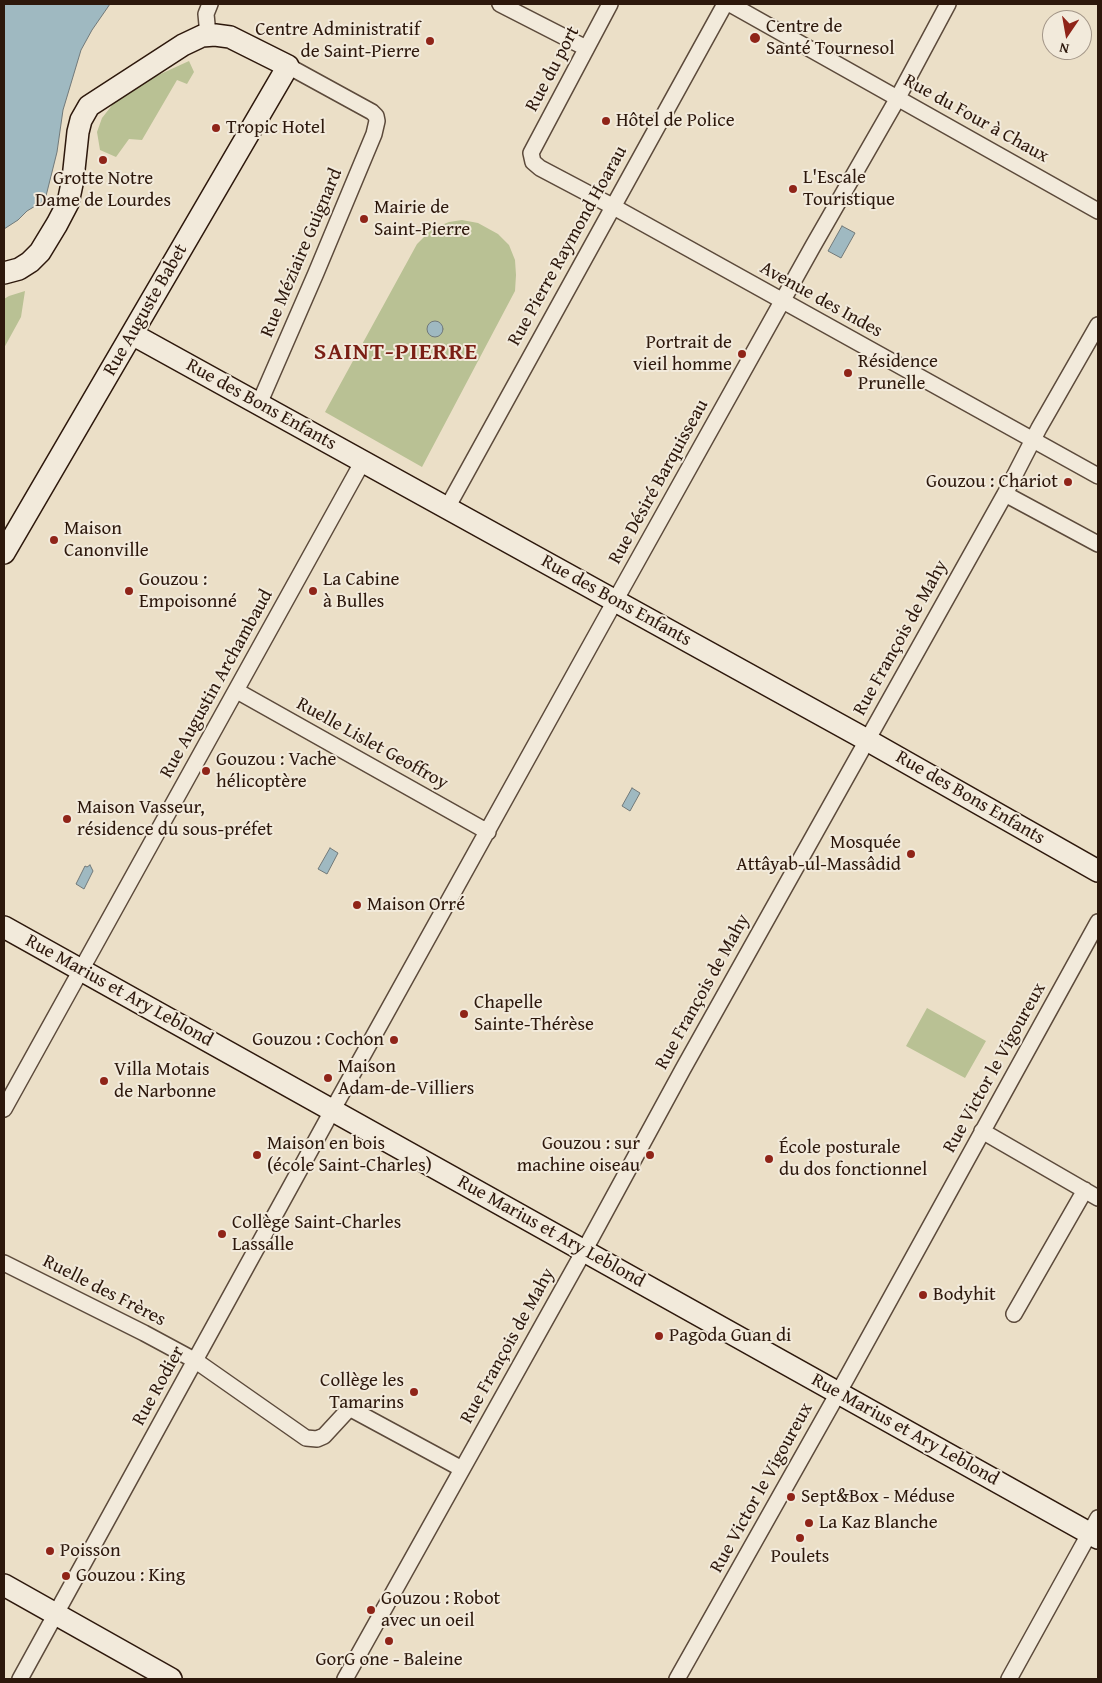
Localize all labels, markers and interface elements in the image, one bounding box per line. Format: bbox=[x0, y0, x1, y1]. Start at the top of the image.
north arrow bbox=[1042, 10, 1092, 60]
place label: Centre de Santé Tournesol bbox=[766, 16, 895, 60]
place label: Centre Administratif de Saint-Pierre bbox=[255, 19, 420, 63]
street label: Rue du port bbox=[521, 22, 585, 116]
marker: Centre de Santé Tournesol bbox=[748, 31, 762, 45]
marker: Centre Administratif de Saint-Pierre bbox=[424, 35, 436, 47]
text: N bbox=[1057, 38, 1071, 59]
street label: Rue du Four à Chaux bbox=[899, 70, 1053, 168]
place label: Hôtel de Police bbox=[616, 110, 735, 132]
marker: Hôtel de Police bbox=[600, 115, 612, 127]
place label: Tropic Hotel bbox=[226, 117, 325, 139]
marker: Tropic Hotel bbox=[210, 122, 222, 134]
street label: Rue Pierre Raymond Hoarau bbox=[503, 142, 633, 350]
marker: Grotte Notre Dame de Lourdes bbox=[97, 154, 109, 166]
street label: Rue Méziaire Guignard bbox=[256, 165, 348, 341]
place label: L'Escale Touristique bbox=[803, 167, 895, 211]
place label: Grotte Notre Dame de Lourdes bbox=[35, 168, 171, 212]
marker: L'Escale Touristique bbox=[787, 183, 799, 195]
place label: Mairie de Saint-Pierre bbox=[374, 197, 470, 241]
marker: Mairie de Saint-Pierre bbox=[358, 213, 370, 225]
street label: Rue Auguste Babet bbox=[99, 240, 193, 380]
street label: Avenue des Indes bbox=[756, 257, 886, 343]
place label: Portrait de vieil homme bbox=[633, 332, 732, 376]
district label: SAINT-PIERRE bbox=[312, 339, 480, 367]
marker: Portrait de vieil homme bbox=[736, 348, 748, 360]
place label: Résidence Prunelle bbox=[858, 351, 938, 395]
street label: Rue des Bons Enfants bbox=[182, 354, 340, 456]
marker: Résidence Prunelle bbox=[842, 367, 854, 379]
street label: Rue Désiré Barquisseau bbox=[604, 396, 714, 568]
place label: Gouzou : Chariot bbox=[926, 471, 1058, 493]
marker: Gouzou : Chariot bbox=[1062, 476, 1074, 488]
place label: Maison Canonville bbox=[64, 518, 149, 562]
marker: Maison Canonville bbox=[48, 534, 60, 546]
street label: Rue des Bons Enfants bbox=[537, 550, 695, 652]
street label: Rue François de Mahy bbox=[849, 556, 953, 720]
place label: Gouzou : Empoisonné bbox=[139, 569, 237, 613]
place label: La Cabine à Bulles bbox=[323, 569, 399, 613]
marker: Gouzou : Empoisonné bbox=[123, 585, 135, 597]
marker: La Cabine à Bulles bbox=[307, 585, 319, 597]
street label: Rue Augustin Archambaud bbox=[156, 586, 278, 782]
street label: Ruelle Lislet Geoffroy bbox=[292, 693, 452, 795]
street label: Rue des Bons Enfants bbox=[891, 746, 1049, 850]
place label: Gouzou : Vache hélicoptère bbox=[216, 749, 336, 793]
marker: Gouzou : Vache hélicoptère bbox=[200, 765, 212, 777]
place label: Maison Vasseur, résidence du sous-préfet bbox=[77, 797, 273, 841]
marker: Maison Vasseur, résidence du sous-préfet bbox=[61, 813, 73, 825]
place label: Mosquée Attâyab-ul-Massâdid bbox=[736, 832, 901, 876]
marker: Mosquée Attâyab-ul-Massâdid bbox=[905, 848, 917, 860]
place label: Maison Orré bbox=[367, 894, 465, 916]
marker: Maison Orré bbox=[351, 899, 363, 911]
street label: Rue François de Mahy bbox=[651, 910, 755, 1074]
street label: Rue Marius et Ary Leblond bbox=[21, 930, 217, 1052]
street label: Rue Victor le Vigoureux bbox=[939, 979, 1051, 1157]
place label: Chapelle Sainte-Thérèse bbox=[474, 992, 594, 1036]
marker: Chapelle Sainte-Thérèse bbox=[458, 1008, 470, 1020]
place label: Gouzou : Cochon bbox=[252, 1029, 384, 1051]
marker: Gouzou : Cochon bbox=[388, 1034, 400, 1046]
place label: Maison Adam-de-Villiers bbox=[338, 1056, 474, 1100]
place label: Villa Motais de Narbonne bbox=[114, 1059, 216, 1103]
marker: Maison Adam-de-Villiers bbox=[322, 1072, 334, 1084]
marker: Villa Motais de Narbonne bbox=[98, 1075, 110, 1087]
place label: Maison en bois (école Saint-Charles) bbox=[267, 1133, 432, 1177]
place label: Gouzou : sur machine oiseau bbox=[517, 1133, 640, 1177]
place label: École posturale du dos fonctionnel bbox=[779, 1137, 927, 1181]
marker: Maison en bois (école Saint-Charles) bbox=[251, 1149, 263, 1161]
marker: Gouzou : sur machine oiseau bbox=[644, 1149, 656, 1161]
marker: École posturale du dos fonctionnel bbox=[763, 1153, 775, 1165]
street label: Rue Marius et Ary Leblond bbox=[453, 1171, 649, 1293]
place label: Collège Saint-Charles Lassalle bbox=[232, 1212, 401, 1256]
marker: Collège Saint-Charles Lassalle bbox=[216, 1228, 228, 1240]
street label: Ruelle des Frères bbox=[39, 1250, 169, 1332]
street label: Rue François de Mahy bbox=[456, 1264, 560, 1428]
place label: Bodyhit bbox=[933, 1284, 996, 1306]
marker: Bodyhit bbox=[917, 1289, 929, 1301]
place label: Pagoda Guan di bbox=[669, 1325, 791, 1347]
marker: Pagoda Guan di bbox=[653, 1330, 665, 1342]
street label: Rue Rodier bbox=[128, 1342, 190, 1430]
street label: Rue Marius et Ary Leblond bbox=[807, 1369, 1003, 1491]
place label: Collège les Tamarins bbox=[320, 1370, 404, 1414]
marker: Collège les Tamarins bbox=[408, 1386, 420, 1398]
street label: Rue Victor le Vigoureux bbox=[706, 1399, 818, 1577]
place label: Sept&Box - Méduse bbox=[801, 1486, 955, 1508]
marker: Sept&Box - Méduse bbox=[785, 1491, 797, 1503]
place label: La Kaz Blanche bbox=[819, 1512, 938, 1534]
marker: La Kaz Blanche bbox=[803, 1517, 815, 1529]
marker: Poulets bbox=[794, 1532, 806, 1544]
place label: Poisson bbox=[60, 1540, 121, 1562]
marker: Poisson bbox=[44, 1545, 56, 1557]
place label: Poulets bbox=[771, 1546, 829, 1568]
place label: Gouzou : King bbox=[76, 1565, 185, 1587]
marker: Gouzou : King bbox=[60, 1570, 72, 1582]
place label: Gouzou : Robot avec un oeil bbox=[381, 1588, 500, 1632]
marker: Gouzou : Robot avec un oeil bbox=[365, 1604, 377, 1616]
marker: GorG one - Baleine bbox=[383, 1635, 395, 1647]
place label: GorG one - Baleine bbox=[315, 1649, 463, 1671]

